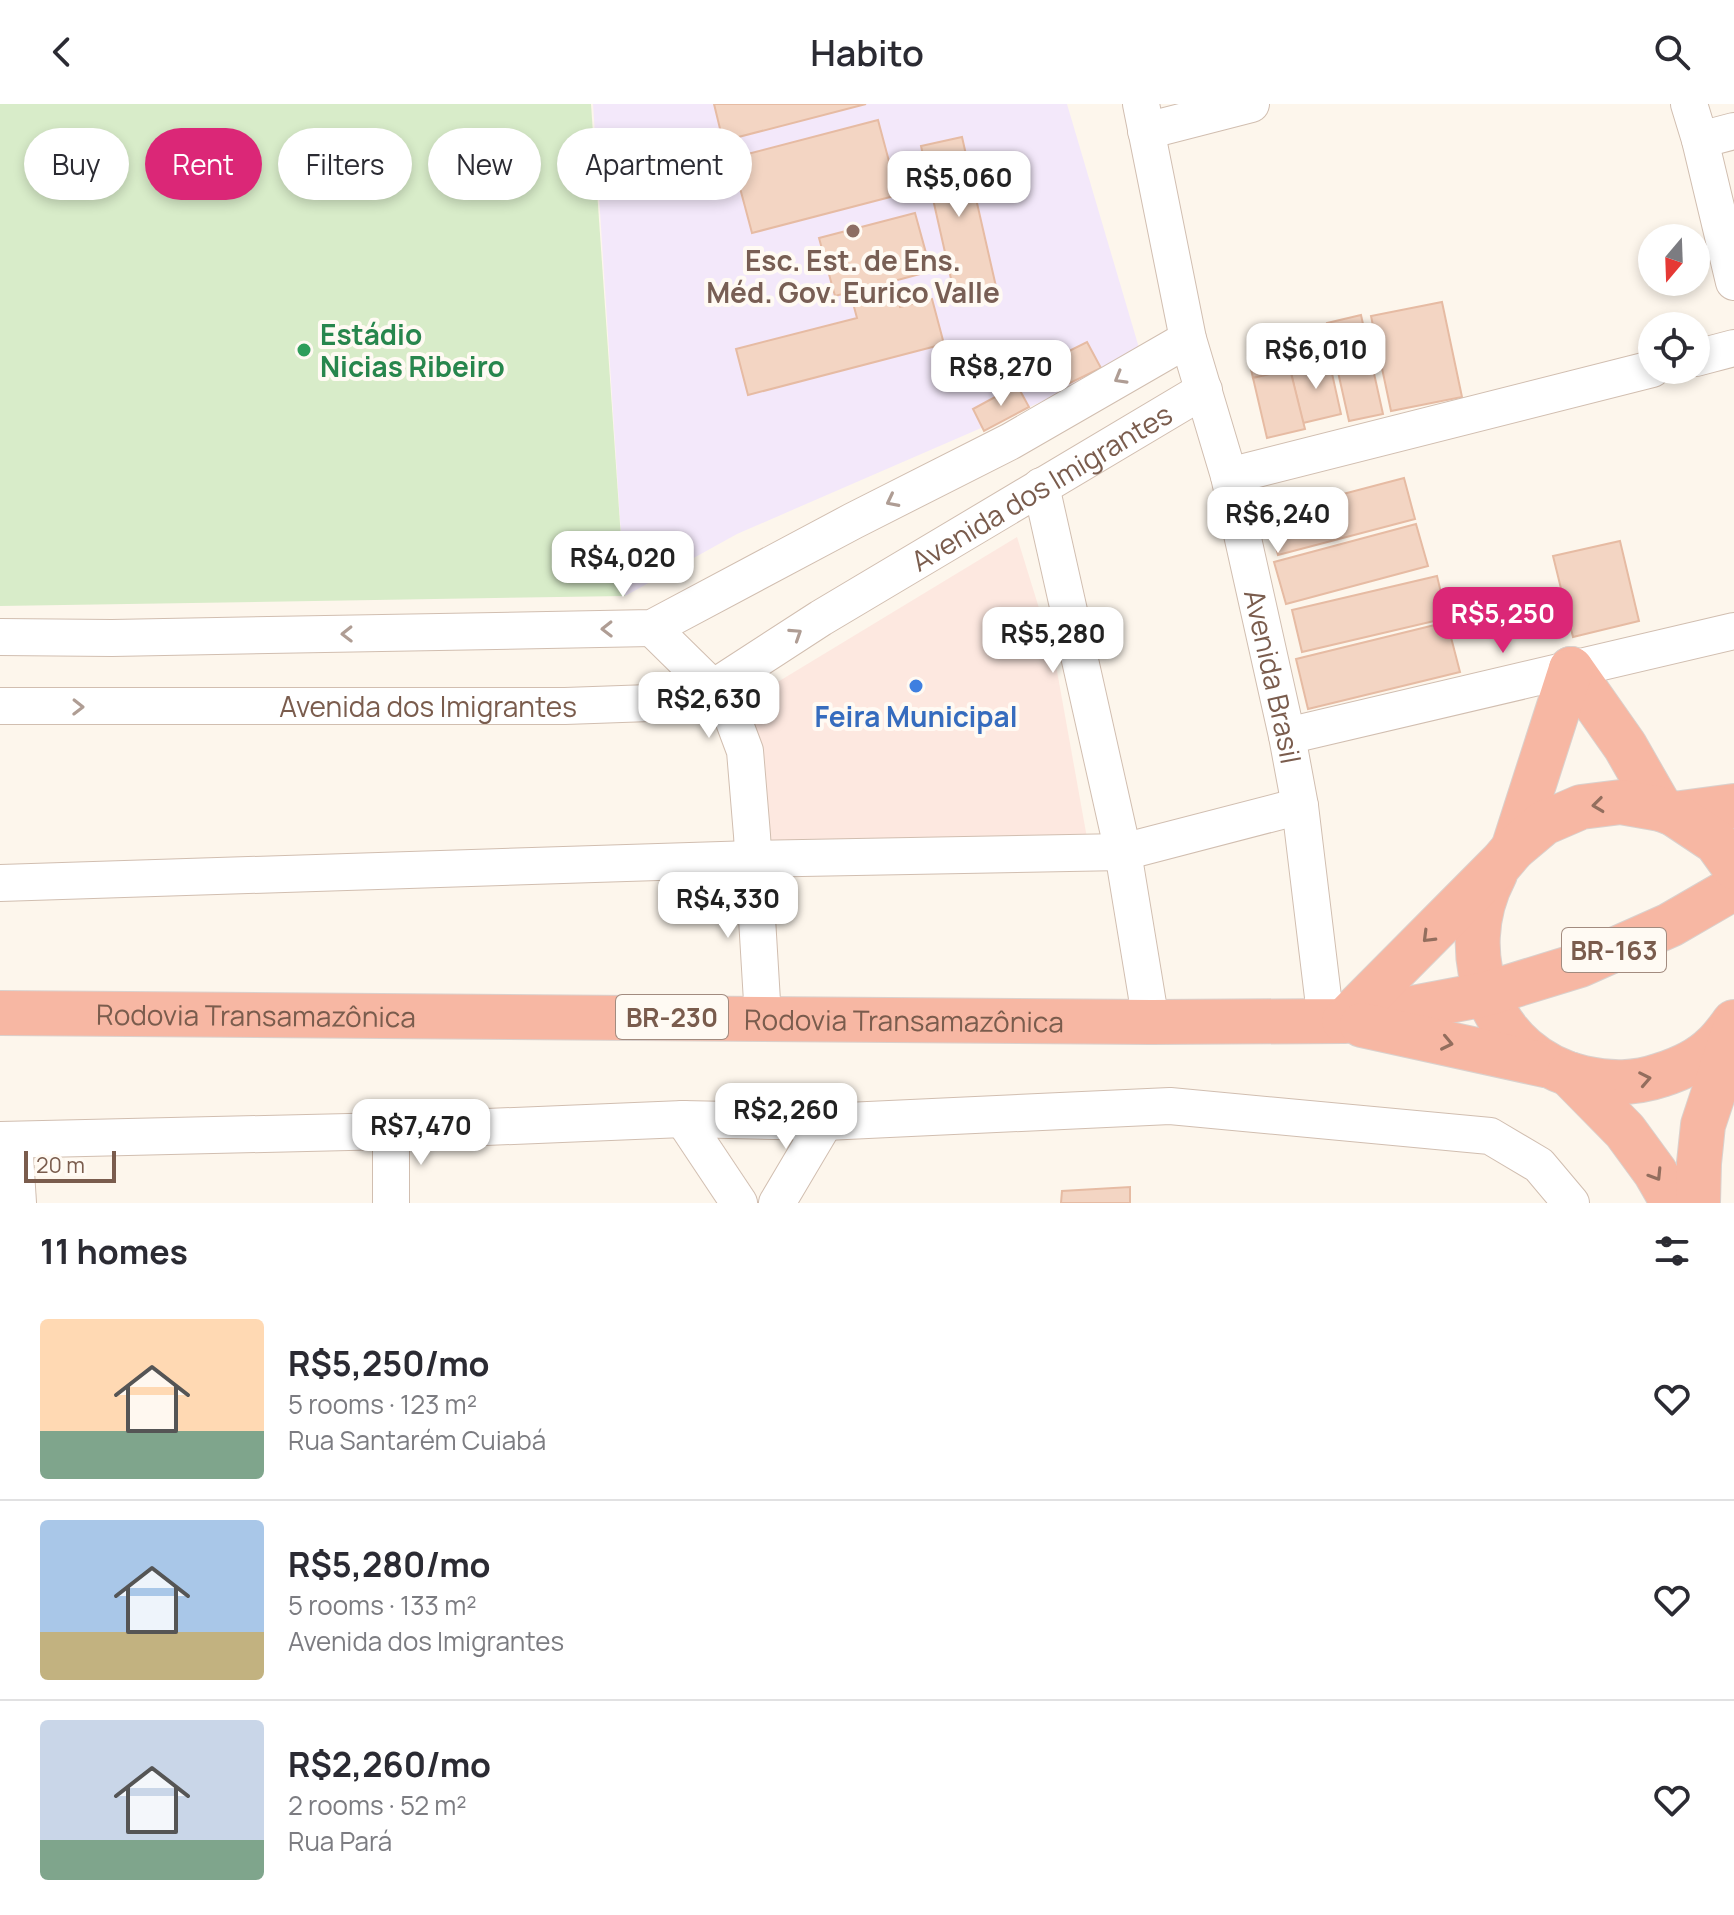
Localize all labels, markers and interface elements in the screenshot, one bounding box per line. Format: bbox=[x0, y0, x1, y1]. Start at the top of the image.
text: Habito bbox=[810, 28, 924, 77]
icon: back bbox=[40, 30, 84, 74]
icon: search bbox=[1650, 30, 1694, 74]
chip: Buy bbox=[24, 128, 129, 200]
chip: Rent bbox=[145, 128, 262, 200]
chip: Filters bbox=[278, 128, 412, 200]
chip: New bbox=[428, 128, 541, 200]
chip: Apartment bbox=[557, 128, 752, 200]
pin: R$5,060 bbox=[885, 151, 1033, 219]
text: R$5,060 bbox=[906, 159, 1013, 195]
marker: Esc. Est. de Ens. Méd. Gov. Eurico Valle bbox=[844, 222, 862, 240]
north arrow bbox=[1638, 224, 1710, 296]
map controls bbox=[1638, 224, 1710, 384]
place label: Esc. Est. de Ens. Méd. Gov. Eurico Valle bbox=[706, 241, 1000, 311]
button: locate bbox=[1638, 312, 1710, 384]
place label: Estádio Nicias Ribeiro bbox=[320, 315, 505, 385]
pin: R$6,010 bbox=[1242, 323, 1390, 391]
text: R$6,010 bbox=[1264, 331, 1368, 367]
pin: R$8,270 bbox=[927, 340, 1075, 408]
marker: Estádio Nicias Ribeiro bbox=[295, 341, 313, 359]
text: R$8,270 bbox=[949, 348, 1053, 384]
one-way arrow bbox=[1115, 368, 1129, 384]
street label: Avenida dos Imigrantes bbox=[904, 394, 1179, 579]
pin: R$6,240 bbox=[1204, 487, 1352, 555]
one-way arrow bbox=[885, 492, 900, 507]
text: R$6,240 bbox=[1225, 495, 1331, 531]
pin: R$4,020 bbox=[549, 531, 697, 599]
text: R$4,020 bbox=[570, 539, 676, 575]
street label: Avenida Brasil bbox=[1236, 586, 1311, 767]
pin: R$5,250 bbox=[1429, 587, 1577, 655]
text: R$5,250 bbox=[1451, 595, 1555, 631]
pin: R$5,280 bbox=[979, 607, 1127, 675]
text: R$5,280 bbox=[1000, 615, 1106, 651]
one-way arrow bbox=[600, 620, 613, 638]
one-way arrow bbox=[340, 625, 353, 642]
one-way arrow bbox=[787, 629, 802, 644]
pin: R$2,630 bbox=[635, 672, 783, 740]
marker: Feira Municipal bbox=[907, 677, 925, 695]
text: R$2,630 bbox=[656, 680, 762, 716]
street label: Avenida dos Imigrantes bbox=[279, 687, 577, 725]
place label: Feira Municipal bbox=[814, 697, 1018, 735]
one-way arrow bbox=[72, 698, 85, 716]
one-way arrow bbox=[1591, 796, 1605, 813]
pin: R$4,330 bbox=[654, 872, 802, 940]
text: R$4,330 bbox=[676, 880, 780, 916]
one-way arrow bbox=[1423, 928, 1437, 942]
road number: BR-163 bbox=[1562, 928, 1666, 972]
street label: Rodovia Transamazônica bbox=[96, 995, 416, 1035]
road number: BR-230 bbox=[616, 995, 728, 1039]
street label: Rodovia Transamazônica bbox=[744, 1000, 1064, 1040]
one-way arrow bbox=[1440, 1034, 1454, 1051]
one-way arrow bbox=[1638, 1071, 1652, 1088]
pin: R$2,260 bbox=[712, 1083, 860, 1151]
text: R$2,260 bbox=[733, 1091, 839, 1127]
pin: R$7,470 bbox=[347, 1099, 495, 1167]
text: R$7,470 bbox=[370, 1107, 472, 1143]
scale bar bbox=[24, 1147, 116, 1183]
text: 20 m bbox=[36, 1150, 85, 1180]
one-way arrow bbox=[1647, 1166, 1662, 1181]
text: 11 homes bbox=[40, 1228, 188, 1274]
icon: filters bbox=[1650, 1229, 1694, 1273]
text: R$5,250/mo bbox=[288, 1340, 490, 1386]
icon: home bbox=[104, 1351, 200, 1447]
icon: heart bbox=[1650, 1377, 1694, 1421]
text: 5 rooms · 123 m² bbox=[288, 1386, 477, 1422]
text: Rua Santarém Cuiabá bbox=[288, 1422, 546, 1458]
text: R$5,280/mo bbox=[288, 1541, 490, 1587]
icon: home bbox=[104, 1552, 200, 1648]
icon: heart bbox=[1650, 1578, 1694, 1622]
text: 5 rooms · 133 m² bbox=[288, 1587, 477, 1623]
text: Avenida dos Imigrantes bbox=[288, 1623, 564, 1659]
text: R$2,260/mo bbox=[288, 1741, 491, 1787]
icon: home bbox=[104, 1752, 200, 1848]
icon: heart bbox=[1650, 1778, 1694, 1822]
text: 2 rooms · 52 m² bbox=[288, 1787, 467, 1823]
text: Rua Pará bbox=[288, 1823, 392, 1859]

